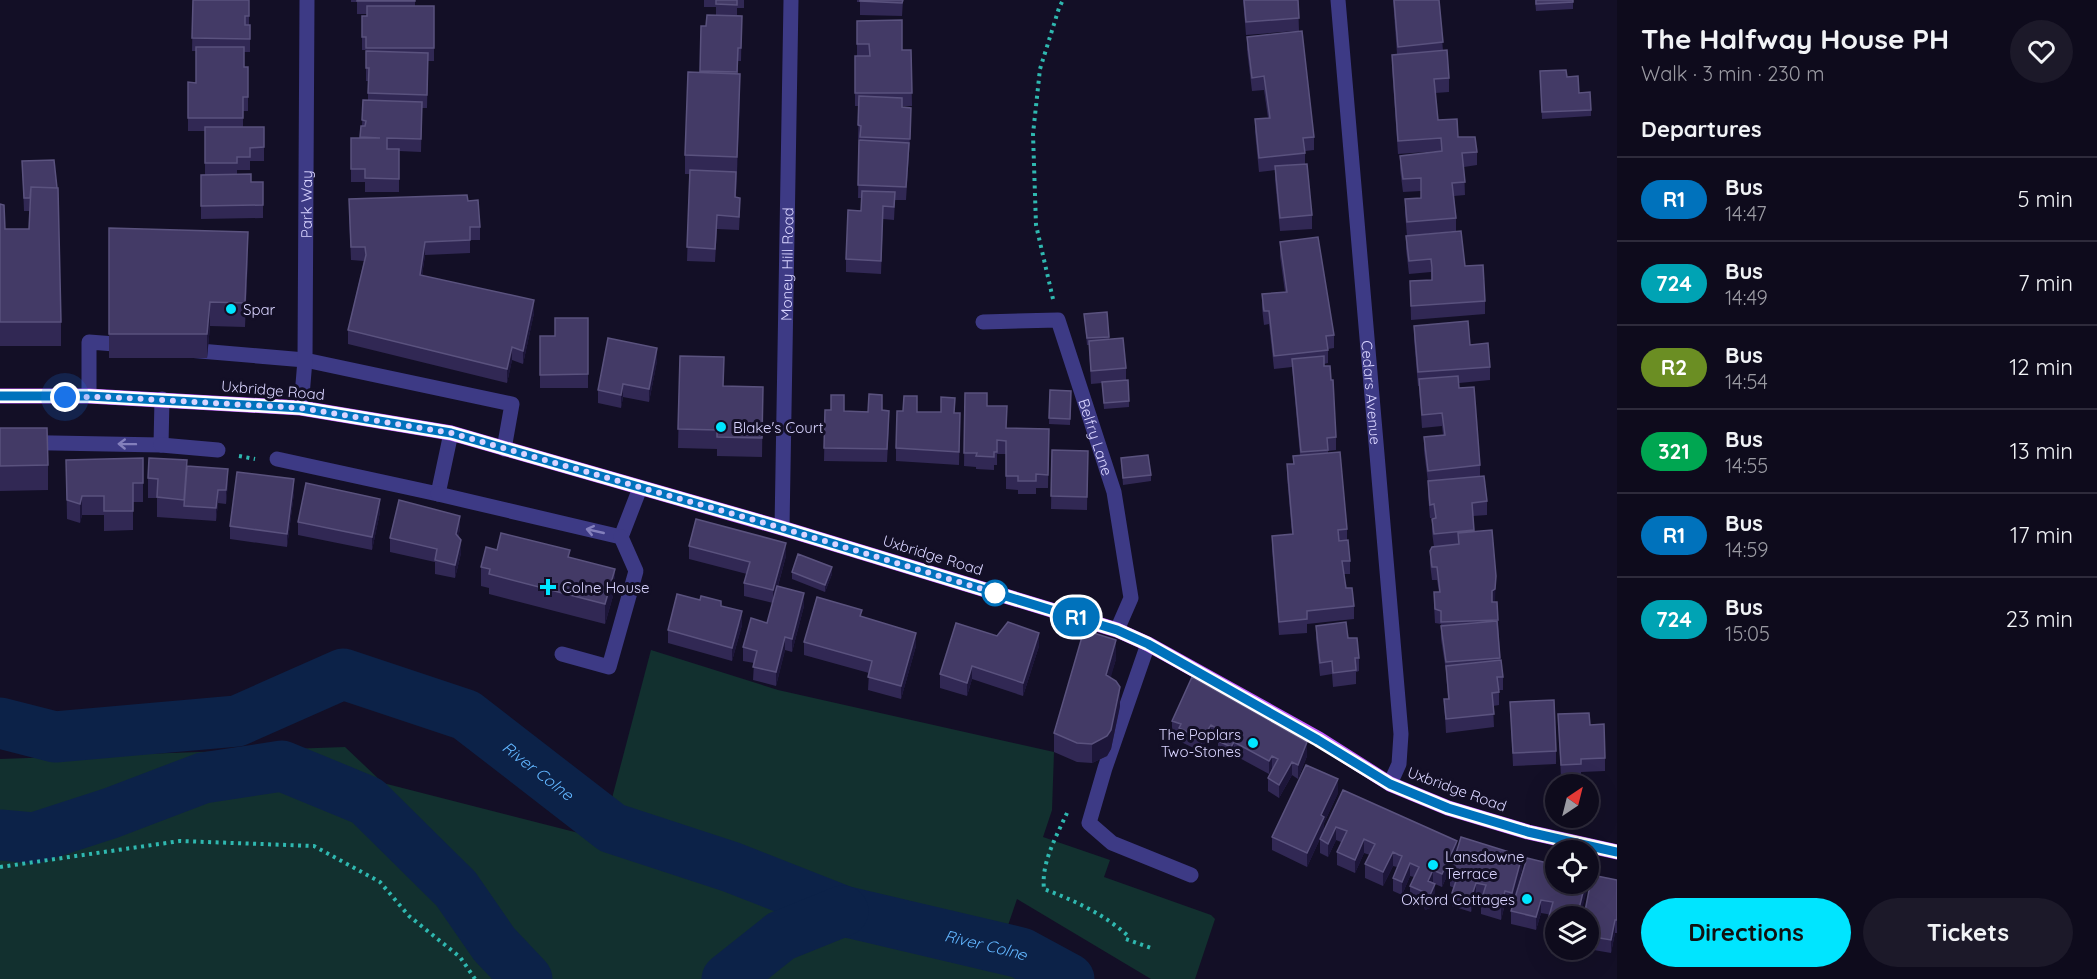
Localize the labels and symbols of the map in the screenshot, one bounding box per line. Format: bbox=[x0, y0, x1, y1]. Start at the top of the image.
street label: Park Way bbox=[296, 170, 316, 238]
street label: Money Hill Road bbox=[776, 207, 797, 321]
place label: Spar bbox=[243, 300, 276, 319]
marker: Spar bbox=[224, 302, 238, 316]
street label: Cedars Avenue bbox=[1358, 340, 1386, 446]
street label: Uxbridge Road bbox=[220, 376, 326, 404]
your location bbox=[50, 382, 80, 412]
street label: Belfry Lane bbox=[1075, 396, 1117, 478]
place label: Blake's Court bbox=[733, 418, 824, 437]
marker: Blake's Court bbox=[714, 420, 728, 434]
one-way arrow bbox=[118, 438, 138, 450]
one-way arrow bbox=[586, 525, 605, 537]
street label: Uxbridge Road bbox=[881, 531, 985, 579]
marker: Colne House bbox=[539, 578, 557, 596]
place label: Colne House bbox=[562, 578, 649, 597]
unlabelled marker bbox=[982, 580, 1008, 606]
line badge: R1 bbox=[1049, 598, 1103, 636]
place label: The Poplars Two-Stones bbox=[1159, 725, 1241, 761]
marker: The Poplars Two-Stones bbox=[1246, 736, 1260, 750]
water label: River Colne bbox=[498, 737, 578, 805]
street label: Uxbridge Road bbox=[1405, 762, 1509, 816]
north arrow bbox=[1545, 774, 1599, 828]
place label: Lansdowne Terrace bbox=[1445, 847, 1524, 883]
marker: Lansdowne Terrace bbox=[1426, 858, 1440, 872]
place label: Oxford Cottages bbox=[1401, 890, 1515, 909]
marker: Oxford Cottages bbox=[1520, 892, 1534, 906]
water label: River Colne bbox=[943, 925, 1032, 965]

